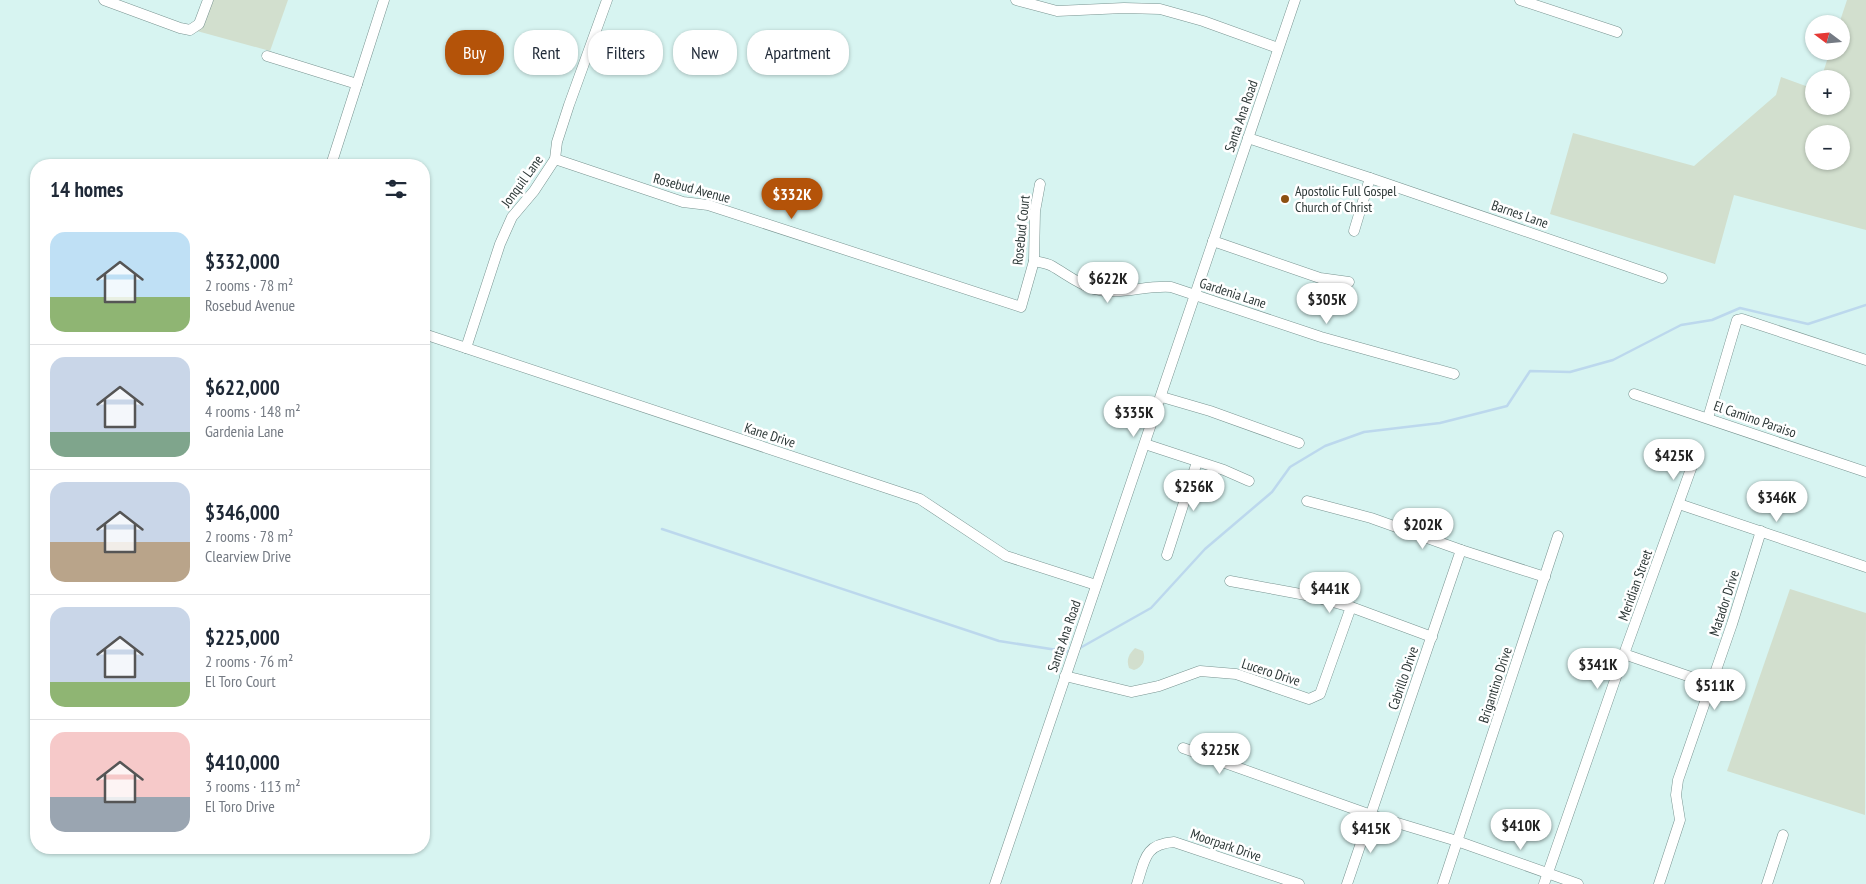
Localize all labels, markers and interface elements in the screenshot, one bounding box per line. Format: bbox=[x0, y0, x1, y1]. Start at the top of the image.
north arrow bbox=[1805, 15, 1850, 60]
map controls bbox=[1805, 15, 1850, 170]
chip: Buy bbox=[445, 30, 504, 75]
chip: Rent bbox=[514, 30, 578, 75]
chip: Filters bbox=[588, 30, 663, 75]
chip: New bbox=[673, 30, 737, 75]
chip: Apartment bbox=[747, 30, 849, 75]
button: + bbox=[1805, 70, 1850, 115]
street label: Santa Ana Road bbox=[1220, 78, 1262, 154]
button: − bbox=[1805, 125, 1850, 170]
street label: Jonquil Lane bbox=[496, 151, 547, 211]
street label: Rosebud Avenue bbox=[652, 169, 733, 207]
icon: filters bbox=[382, 175, 410, 203]
text: 14 homes bbox=[50, 176, 123, 203]
pin: $332K bbox=[757, 178, 827, 220]
place label: Apostolic Full Gospel Church of Christ bbox=[1295, 182, 1397, 216]
text: $332K bbox=[773, 184, 811, 204]
marker: Apostolic Full Gospel Church of Christ bbox=[1279, 193, 1291, 205]
street label: Rosebud Court bbox=[1008, 194, 1034, 266]
street label: Barnes Lane bbox=[1489, 196, 1551, 232]
text: $332,000 bbox=[205, 248, 280, 275]
icon: home bbox=[90, 252, 150, 312]
pin: $622K bbox=[1073, 262, 1143, 304]
text: $622K bbox=[1089, 268, 1127, 288]
street label: Gardenia Lane bbox=[1197, 274, 1269, 312]
text: 2 rooms · 78 m² bbox=[205, 275, 293, 295]
pin: $305K bbox=[1292, 282, 1362, 325]
text: $305K bbox=[1308, 289, 1346, 309]
text: Rosebud Avenue bbox=[205, 295, 295, 315]
text: $622,000 bbox=[205, 374, 280, 401]
icon: home bbox=[90, 377, 150, 437]
pin: $335K bbox=[1099, 396, 1169, 438]
street label: El Camino Paraiso bbox=[1711, 396, 1799, 442]
text: 4 rooms · 148 m² bbox=[205, 401, 301, 421]
text: $335K bbox=[1115, 402, 1153, 422]
street label: Kane Drive bbox=[742, 418, 798, 452]
text: Gardenia Lane bbox=[205, 421, 284, 441]
pin: $425K bbox=[1639, 438, 1709, 481]
text: $425K bbox=[1655, 445, 1693, 465]
pin: $256K bbox=[1159, 470, 1229, 512]
text: $256K bbox=[1175, 476, 1213, 496]
pin: $346K bbox=[1742, 480, 1812, 523]
text: $346K bbox=[1758, 487, 1796, 507]
text: $346,000 bbox=[205, 499, 280, 526]
icon: home bbox=[90, 502, 150, 562]
pin: $202K bbox=[1388, 508, 1458, 550]
text: $202K bbox=[1404, 514, 1442, 534]
text: 2 rooms · 78 m² bbox=[205, 526, 293, 546]
text: Clearview Drive bbox=[205, 546, 291, 566]
street label: Meridian Street bbox=[1614, 547, 1656, 623]
street label: Matador Drive bbox=[1705, 568, 1743, 638]
pin: $441K bbox=[1295, 572, 1365, 614]
text: $441K bbox=[1311, 578, 1349, 598]
street label: Santa Ana Road bbox=[1043, 598, 1085, 674]
text: $225,000 bbox=[205, 624, 280, 651]
icon: home bbox=[90, 627, 150, 687]
street label: Cabrillo Drive bbox=[1384, 644, 1422, 712]
street label: Brigantino Drive bbox=[1474, 645, 1516, 725]
pin: $341K bbox=[1563, 648, 1633, 690]
text: 2 rooms · 76 m² bbox=[205, 651, 293, 671]
street label: Lucero Drive bbox=[1239, 654, 1303, 690]
text: $341K bbox=[1579, 654, 1617, 674]
pin: $511K bbox=[1680, 668, 1750, 711]
text: El Toro Court bbox=[205, 671, 276, 691]
text: $511K bbox=[1696, 675, 1734, 695]
pin: $225K bbox=[1185, 732, 1255, 775]
text: $225K bbox=[1201, 739, 1239, 759]
text: $410,000 bbox=[205, 749, 280, 776]
icon: home bbox=[90, 752, 150, 812]
text: 3 rooms · 113 m² bbox=[205, 776, 301, 796]
text: El Toro Drive bbox=[205, 796, 275, 816]
pin: $410K bbox=[1486, 808, 1556, 851]
pin: $415K bbox=[1336, 812, 1406, 854]
text: $410K bbox=[1502, 815, 1540, 835]
text: $415K bbox=[1352, 818, 1390, 838]
street label: Moorpark Drive bbox=[1188, 824, 1264, 866]

